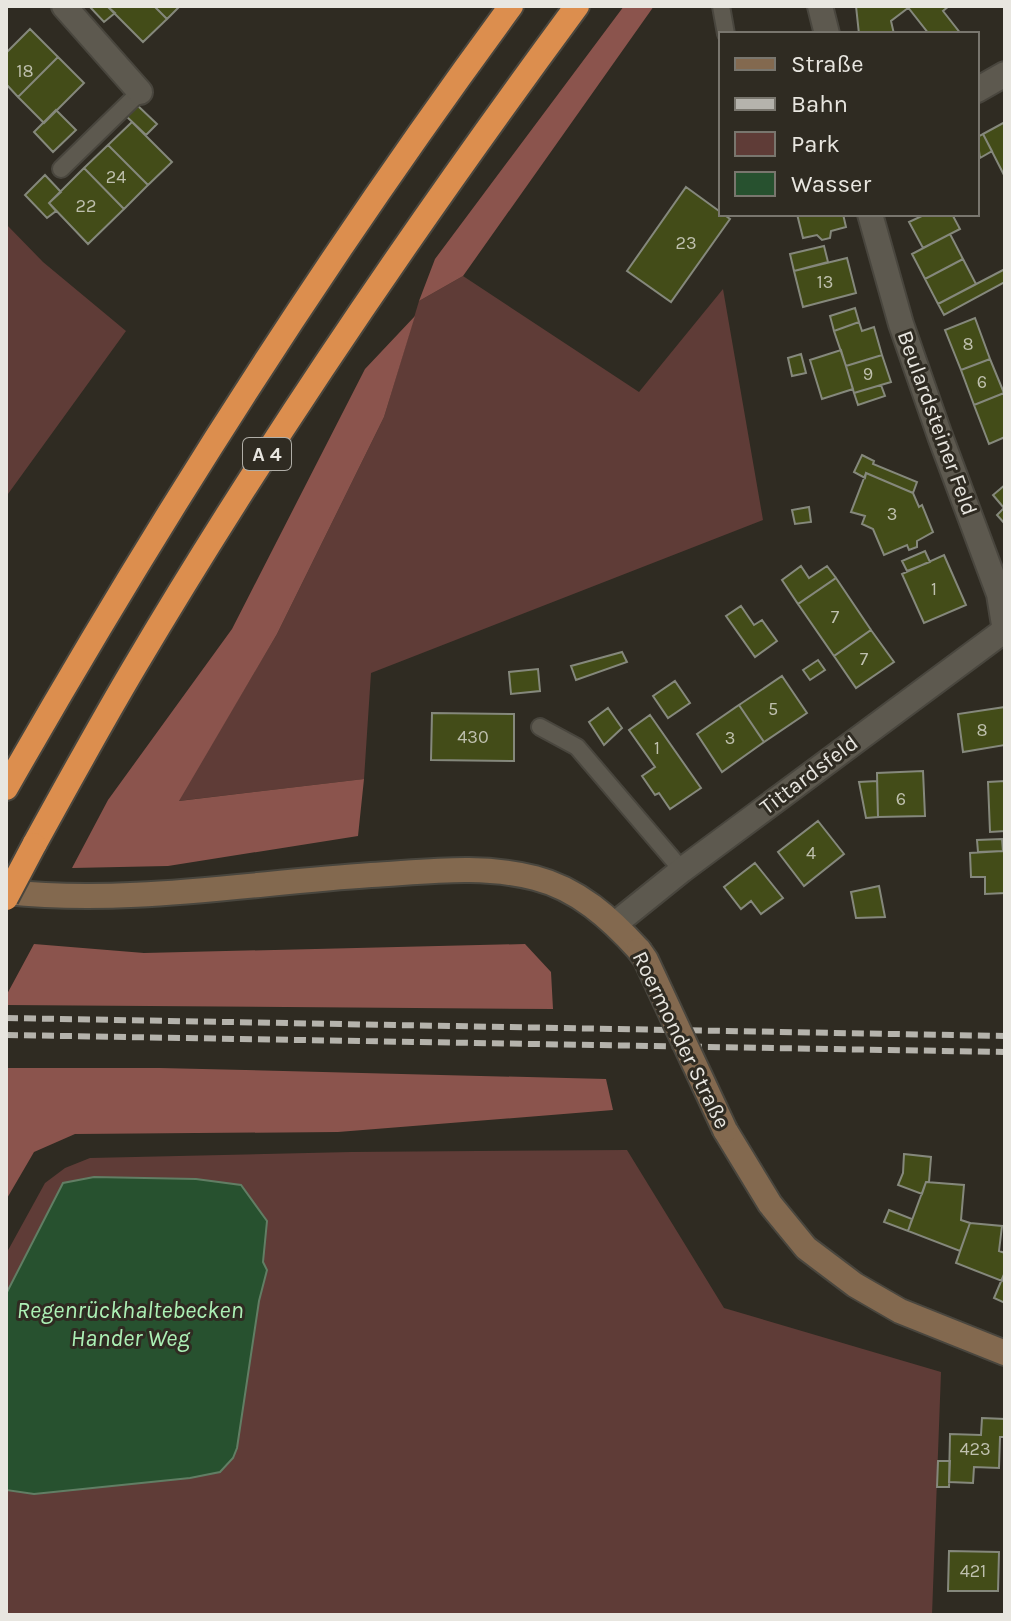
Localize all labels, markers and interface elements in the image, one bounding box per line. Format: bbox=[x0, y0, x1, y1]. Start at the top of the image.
legend bbox=[719, 32, 979, 216]
text: Straße bbox=[791, 50, 863, 78]
house number: 18 bbox=[16, 60, 34, 82]
text: Bahn bbox=[791, 90, 848, 118]
text: Park bbox=[791, 130, 840, 158]
house number: 24 bbox=[106, 166, 126, 188]
text: Wasser bbox=[791, 170, 871, 198]
house number: 22 bbox=[76, 195, 96, 217]
house number: 23 bbox=[675, 232, 697, 254]
house number: 13 bbox=[817, 271, 833, 293]
street label: Beulardsteiner Feld bbox=[892, 327, 982, 519]
house number: 8 bbox=[962, 333, 974, 355]
house number: 9 bbox=[863, 363, 873, 385]
house number: 6 bbox=[977, 371, 987, 393]
road number: A 4 bbox=[243, 438, 291, 470]
house number: 3 bbox=[887, 503, 897, 525]
house number: 1 bbox=[931, 578, 937, 600]
house number: 7 bbox=[831, 606, 840, 628]
house number: 7 bbox=[860, 648, 869, 670]
house number: 5 bbox=[768, 698, 778, 720]
house number: 8 bbox=[976, 719, 988, 741]
house number: 430 bbox=[457, 726, 489, 748]
house number: 3 bbox=[725, 727, 735, 749]
street label: Tittardsfeld bbox=[755, 730, 863, 820]
house number: 1 bbox=[654, 737, 660, 759]
house number: 6 bbox=[896, 788, 906, 810]
house number: 4 bbox=[806, 842, 816, 864]
street label: Roermonder Straße bbox=[627, 947, 735, 1133]
water label: Regenrückhaltebecken Hander Weg bbox=[17, 1296, 243, 1352]
house number: 423 bbox=[959, 1438, 991, 1460]
house number: 421 bbox=[960, 1560, 986, 1582]

